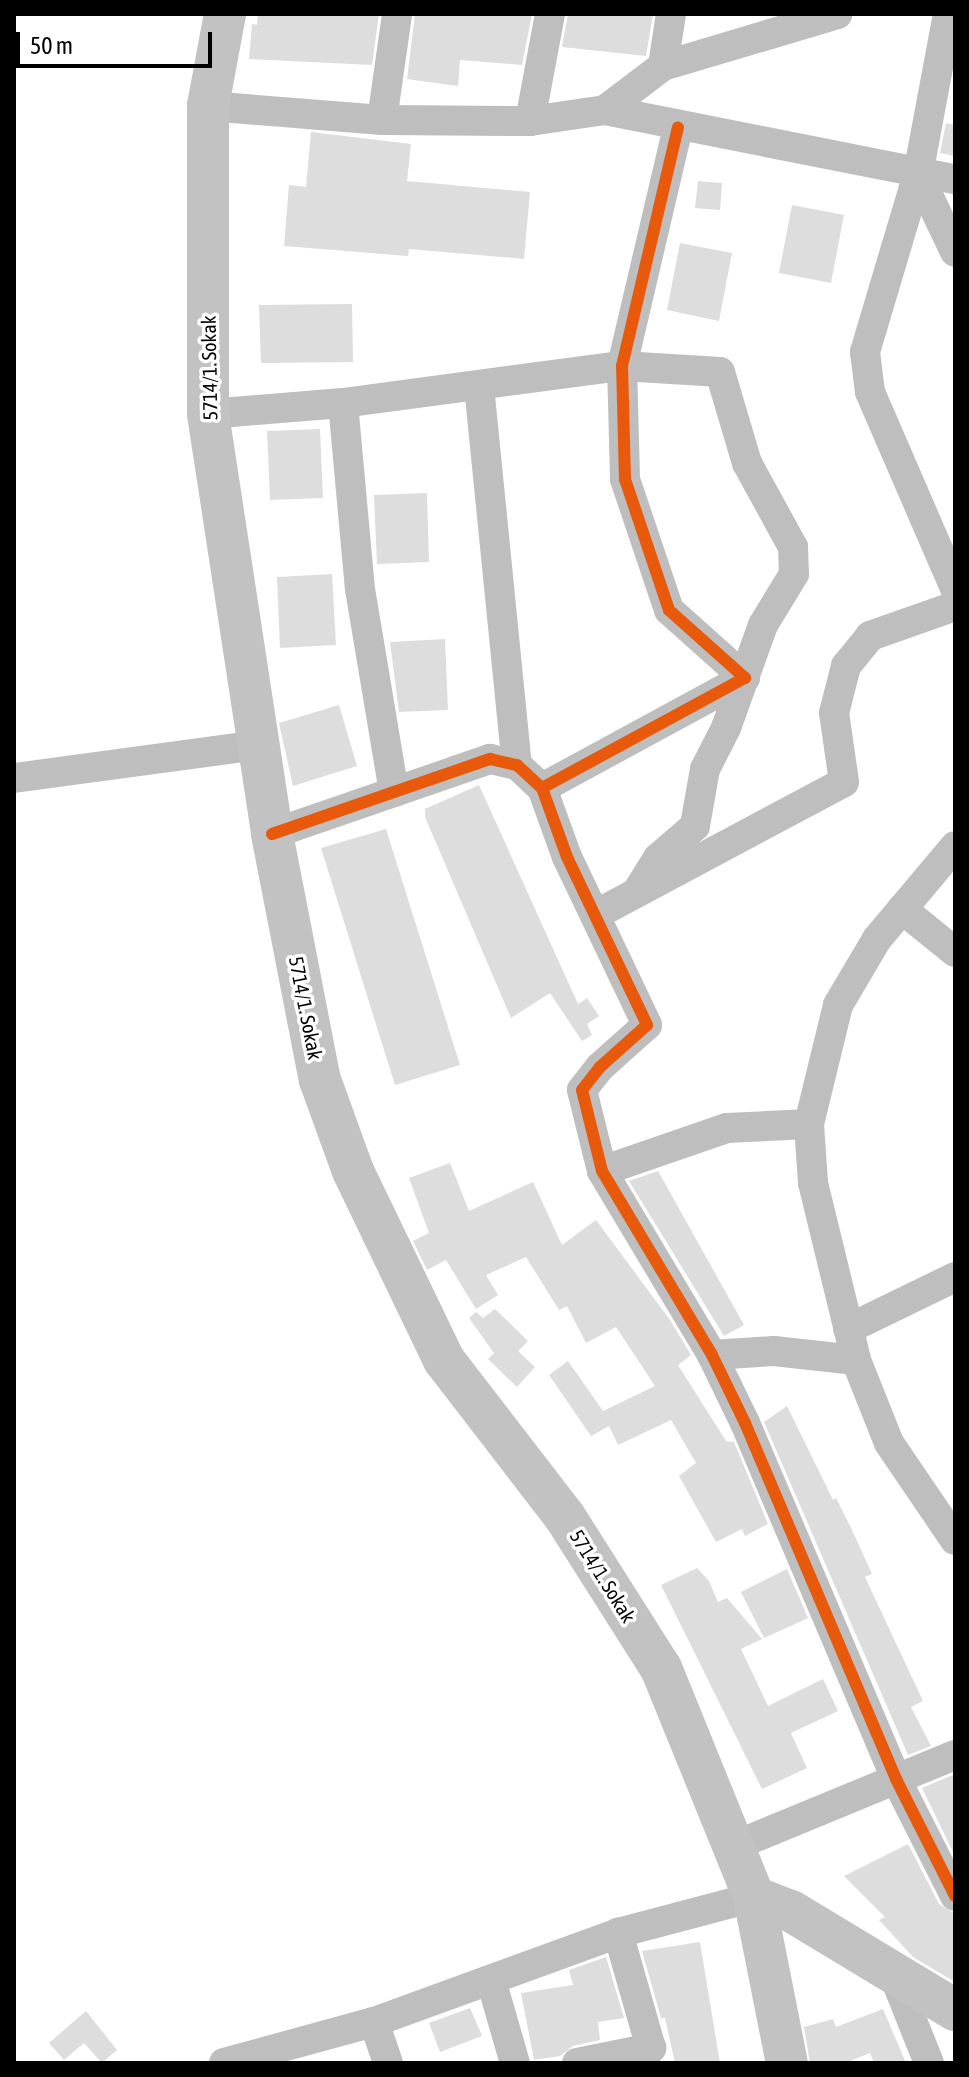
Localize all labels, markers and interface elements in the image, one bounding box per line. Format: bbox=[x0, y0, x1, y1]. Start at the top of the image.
scale bar bbox=[20, 16, 216, 66]
text: 50 m bbox=[30, 32, 73, 59]
street label: 5714/1. Sokak bbox=[196, 315, 222, 421]
street label: 5714/1. Sokak bbox=[284, 954, 328, 1062]
street label: 5714/1. Sokak bbox=[565, 1525, 641, 1627]

